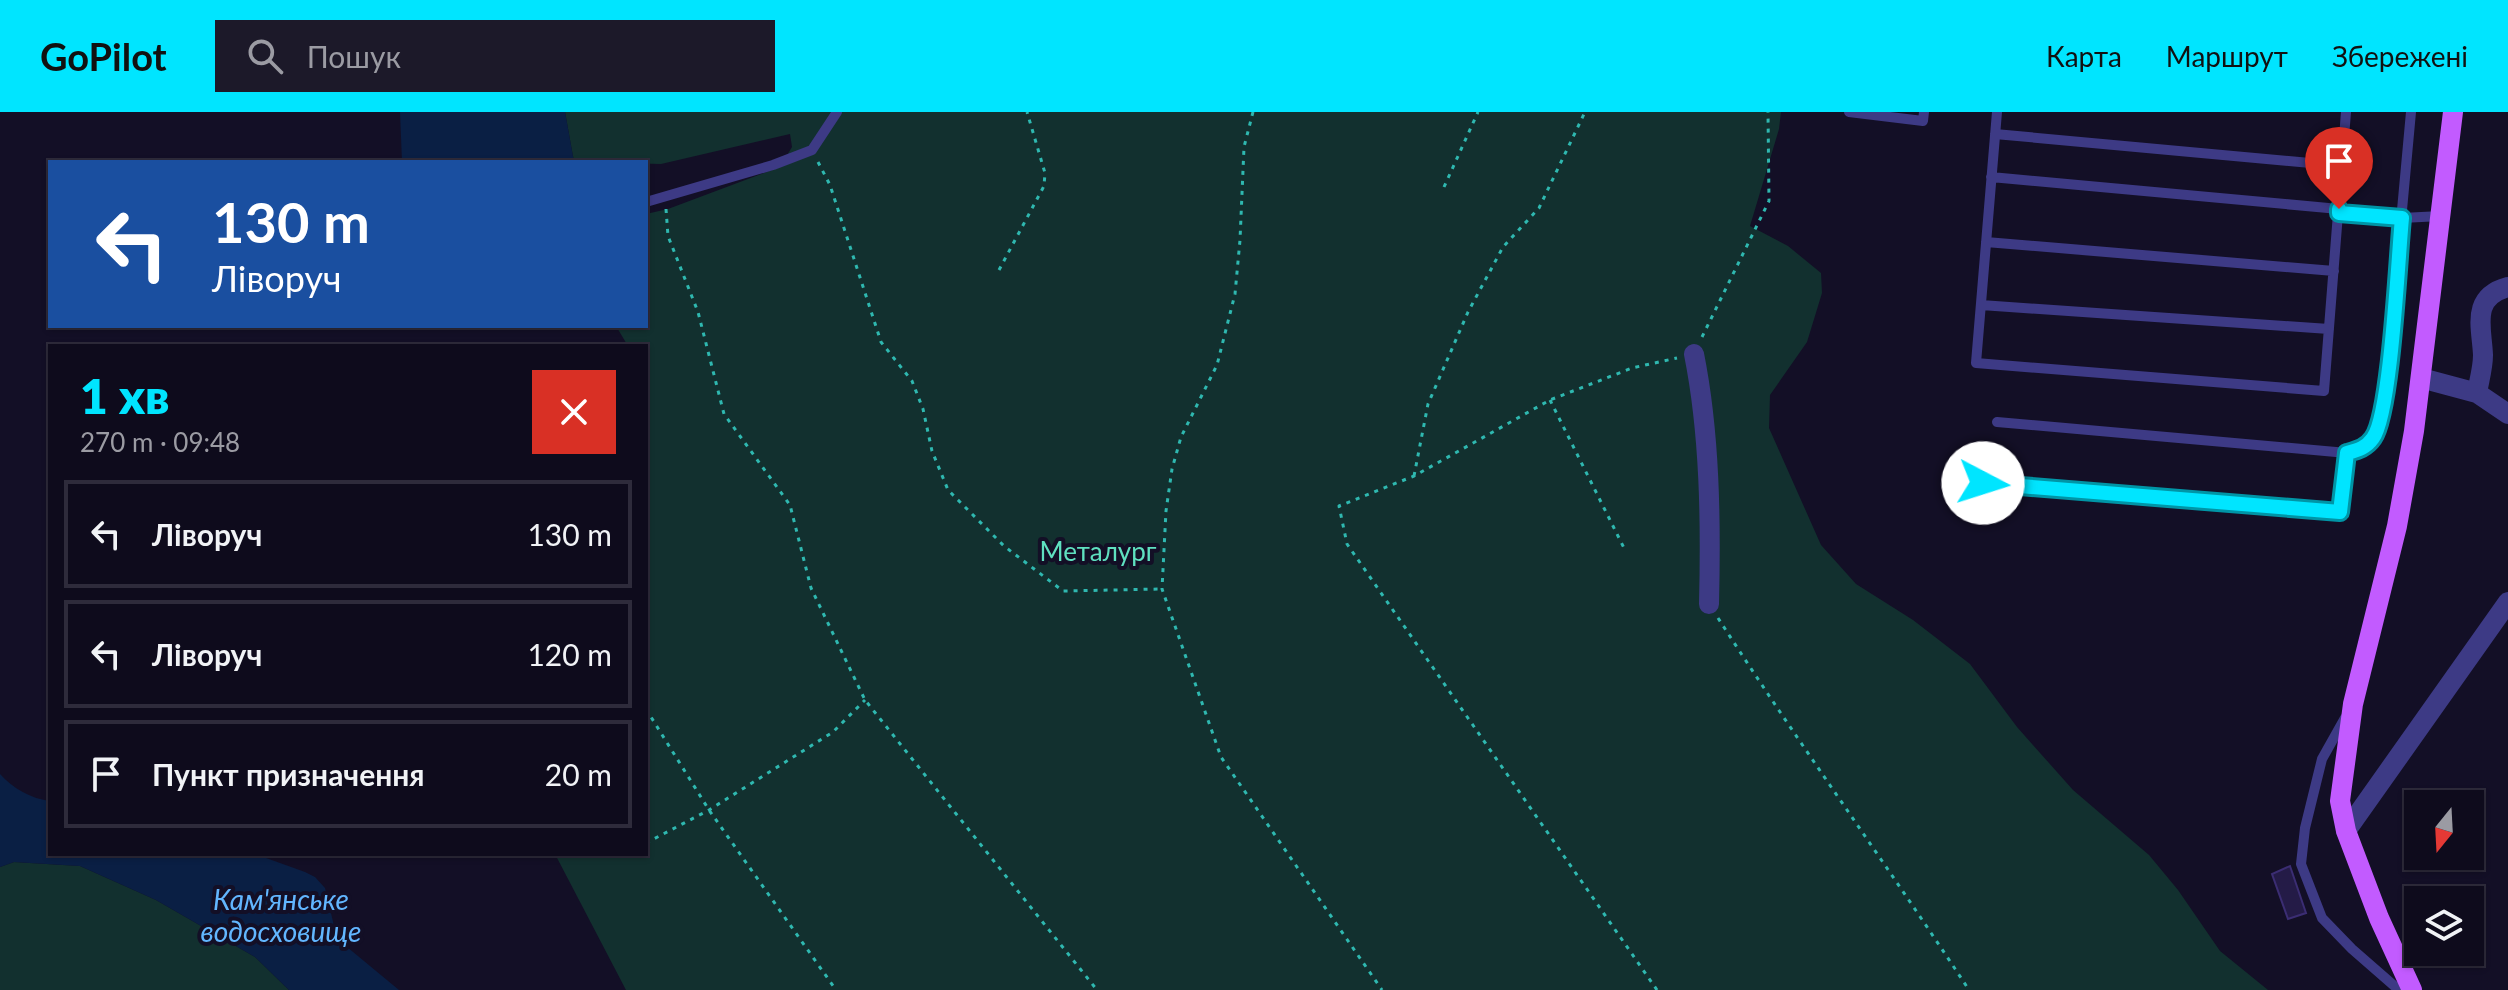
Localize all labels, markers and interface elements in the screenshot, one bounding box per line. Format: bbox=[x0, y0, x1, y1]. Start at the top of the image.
search box bbox=[215, 20, 775, 92]
text: GoPilot bbox=[40, 33, 167, 79]
icon: search bbox=[243, 34, 287, 78]
text: Пошук bbox=[307, 38, 401, 74]
text: Карта bbox=[2046, 39, 2122, 73]
text: Маршрут bbox=[2166, 39, 2288, 73]
text: Збережені bbox=[2332, 39, 2468, 73]
pin bbox=[2305, 127, 2373, 209]
icon: arrive bbox=[2317, 139, 2361, 183]
text: 130 m bbox=[212, 188, 370, 255]
icon: left bbox=[80, 192, 184, 296]
text: Ліворуч bbox=[212, 256, 342, 300]
text: 1 хв bbox=[80, 367, 169, 424]
button: close bbox=[532, 370, 616, 454]
text: 270 m · 09:48 bbox=[80, 426, 240, 458]
position arrow bbox=[1941, 441, 2025, 525]
icon: left bbox=[84, 512, 128, 556]
text: Ліворуч bbox=[152, 516, 262, 552]
text: 130 m bbox=[527, 516, 612, 552]
park label: Металург bbox=[1039, 535, 1157, 567]
icon: left bbox=[84, 632, 128, 676]
text: Ліворуч bbox=[152, 636, 262, 672]
text: 120 m bbox=[527, 636, 612, 672]
icon: arrive bbox=[84, 752, 128, 796]
text: Пункт призначення bbox=[152, 756, 425, 792]
text: 20 m bbox=[545, 756, 612, 792]
north arrow bbox=[2404, 790, 2484, 870]
map controls bbox=[2404, 790, 2484, 966]
water label: Кам'янське водосховище bbox=[200, 882, 362, 948]
button: layers bbox=[2404, 886, 2484, 966]

